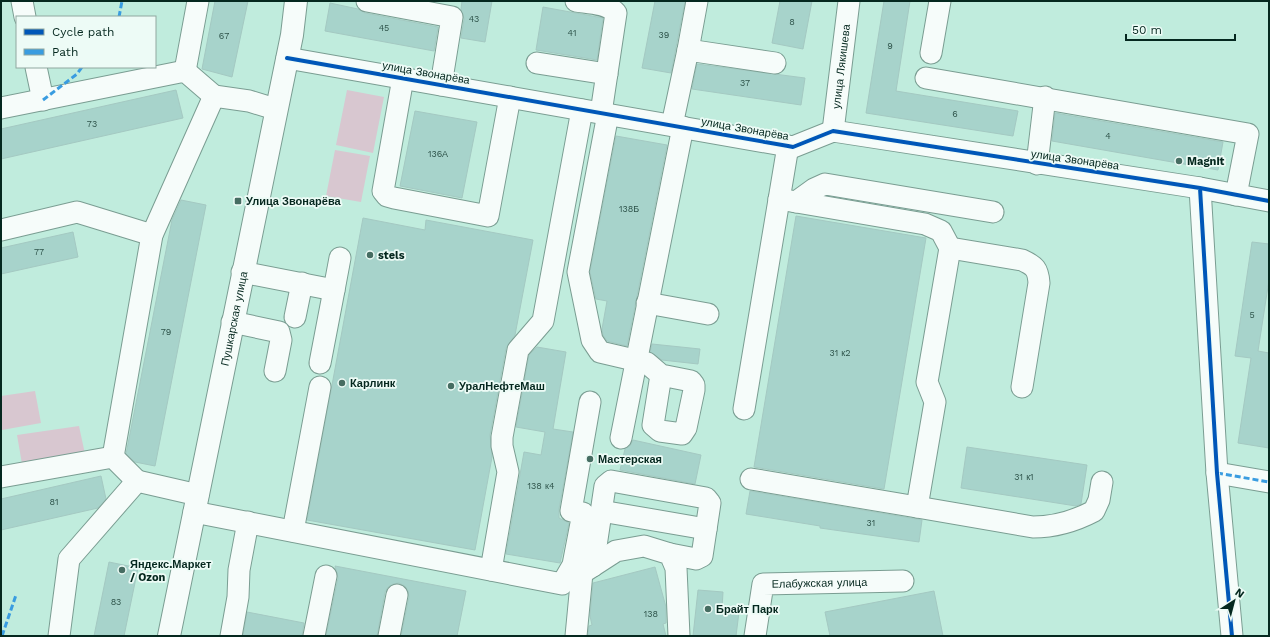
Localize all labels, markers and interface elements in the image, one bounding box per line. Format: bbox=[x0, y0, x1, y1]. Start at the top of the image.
house number: 43 bbox=[469, 14, 479, 24]
legend bbox=[16, 16, 156, 68]
scale bar bbox=[1126, 16, 1235, 42]
house number: 8 bbox=[789, 17, 795, 27]
house number: 45 bbox=[379, 23, 389, 33]
street label: улица Лякишева bbox=[829, 23, 853, 109]
text: 50 m bbox=[1132, 23, 1162, 37]
text: Cycle path bbox=[52, 25, 114, 39]
house number: 41 bbox=[568, 28, 576, 38]
house number: 39 bbox=[659, 30, 669, 40]
house number: 67 bbox=[219, 31, 229, 41]
house number: 9 bbox=[887, 41, 893, 51]
text: Path bbox=[52, 45, 78, 59]
street label: улица Звонарёва bbox=[381, 59, 472, 87]
house number: 37 bbox=[740, 78, 750, 88]
house number: 6 bbox=[952, 109, 958, 119]
street label: улица Звонарёва bbox=[700, 115, 791, 143]
house number: 73 bbox=[87, 119, 97, 129]
house number: 4 bbox=[1105, 131, 1111, 141]
street label: улица Звонарёва bbox=[1030, 147, 1121, 173]
house number: 136А bbox=[428, 149, 448, 159]
place label: Magnit bbox=[1187, 155, 1225, 168]
marker: Magnit bbox=[1174, 156, 1184, 166]
place label: Улица Звонарёва bbox=[246, 195, 342, 208]
marker: Улица Звонарёва bbox=[233, 196, 243, 206]
house number: 138Б bbox=[619, 204, 639, 214]
house number: 77 bbox=[34, 247, 44, 257]
place label: stels bbox=[378, 249, 405, 262]
marker: stels bbox=[365, 250, 375, 260]
street label: Пушкарская улица bbox=[218, 269, 250, 367]
house number: 5 bbox=[1249, 310, 1255, 320]
house number: 79 bbox=[161, 327, 171, 337]
house number: 31 к2 bbox=[829, 348, 851, 358]
place label: Карлинк bbox=[350, 377, 396, 390]
marker: Карлинк bbox=[337, 378, 347, 388]
place label: УралНефтеМаш bbox=[459, 380, 545, 393]
marker: УралНефтеМаш bbox=[446, 381, 456, 391]
place label: Мастерская bbox=[598, 453, 662, 466]
marker: Мастерская bbox=[585, 454, 595, 464]
house number: 31 к1 bbox=[1014, 472, 1034, 482]
house number: 138 к4 bbox=[528, 481, 555, 491]
house number: 81 bbox=[49, 497, 59, 507]
house number: 31 bbox=[867, 518, 875, 528]
place label: Яндекс.Маркет / Ozon bbox=[130, 558, 212, 584]
marker: Яндекс.Маркет / Ozon bbox=[117, 565, 127, 575]
street label: Елабужская улица bbox=[771, 575, 868, 590]
north arrow bbox=[1214, 581, 1254, 621]
text: N bbox=[1232, 586, 1247, 601]
house number: 83 bbox=[111, 597, 121, 607]
place label: Брайт Парк bbox=[716, 603, 779, 616]
marker: Брайт Парк bbox=[703, 604, 713, 614]
house number: 138 bbox=[644, 609, 658, 619]

